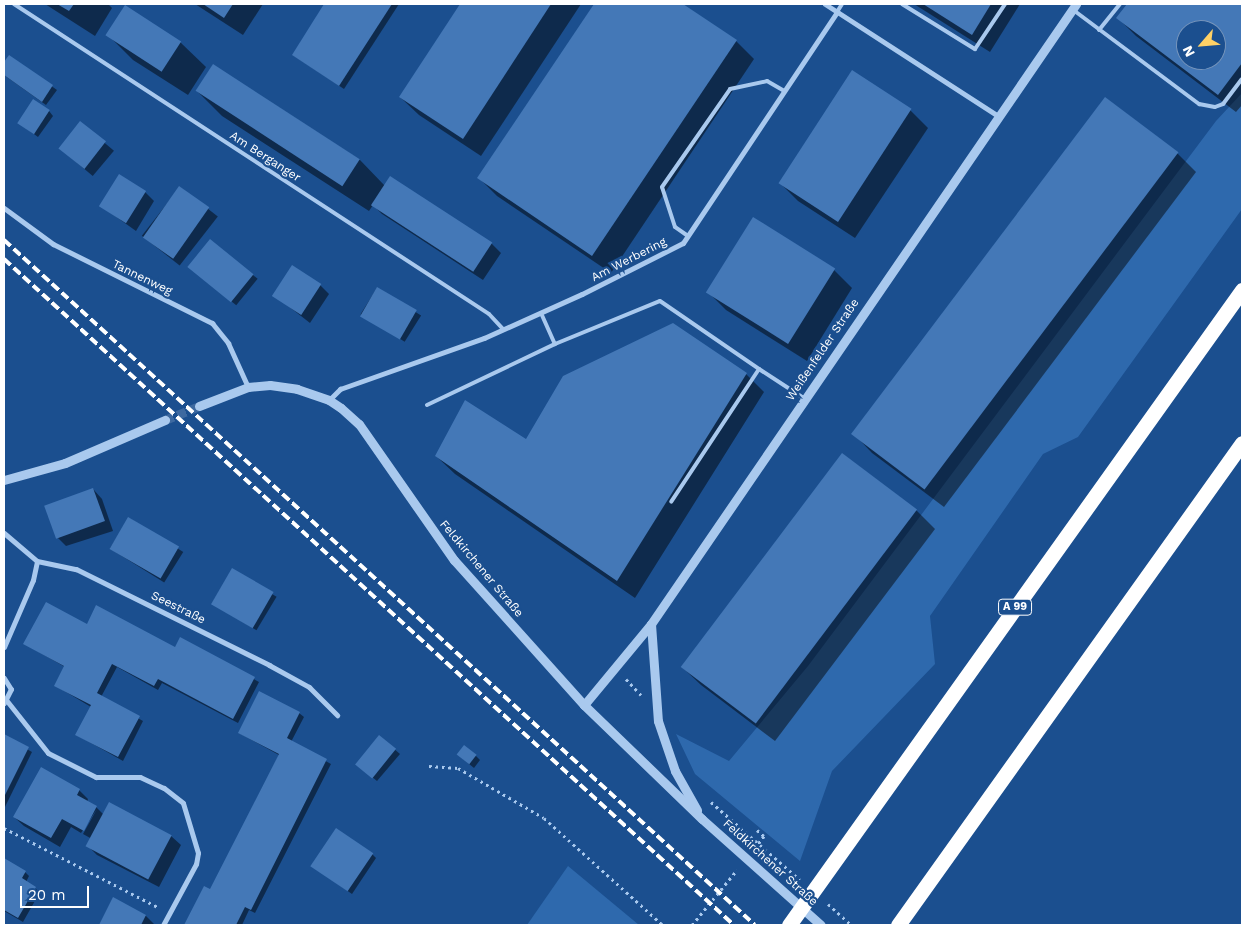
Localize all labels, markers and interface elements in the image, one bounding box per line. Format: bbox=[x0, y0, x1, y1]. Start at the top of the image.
north arrow bbox=[1176, 20, 1226, 70]
text: N bbox=[1179, 43, 1198, 60]
street label: Am Berganger bbox=[227, 129, 303, 185]
street label: Am Werbering bbox=[589, 235, 669, 285]
street label: Tannenweg bbox=[110, 257, 174, 299]
street label: Weißenfelder Straße bbox=[783, 296, 863, 404]
street label: Feldkirchener Straße bbox=[436, 517, 526, 621]
street label: Seestraße bbox=[148, 589, 208, 627]
road number: A 99 bbox=[998, 598, 1032, 616]
street label: Feldkirchener Straße bbox=[720, 817, 820, 909]
scale bar bbox=[22, 876, 91, 908]
text: 20 m bbox=[28, 886, 66, 904]

